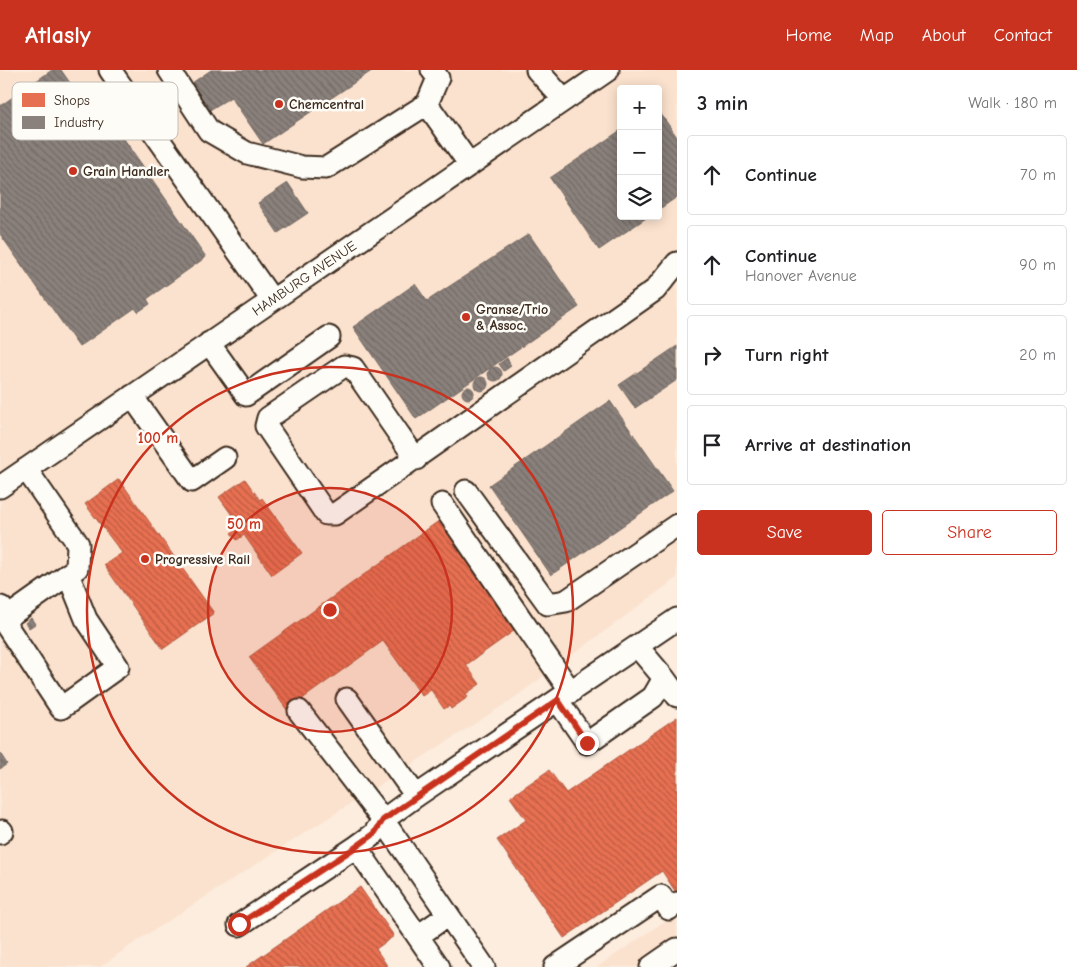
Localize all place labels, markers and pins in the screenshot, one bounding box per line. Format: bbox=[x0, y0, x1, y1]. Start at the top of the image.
place label: Chemcentral bbox=[289, 96, 364, 113]
marker: Chemcentral bbox=[273, 98, 285, 110]
place label: Grain Handler bbox=[83, 163, 169, 180]
marker: Grain Handler bbox=[67, 165, 79, 177]
place label: Granse/Trio & Assoc. bbox=[476, 301, 548, 334]
marker: Granse/Trio & Assoc. bbox=[460, 311, 472, 323]
place label: Progressive Rail bbox=[155, 551, 250, 568]
marker: Progressive Rail bbox=[139, 553, 151, 565]
centre of rings bbox=[321, 601, 339, 619]

